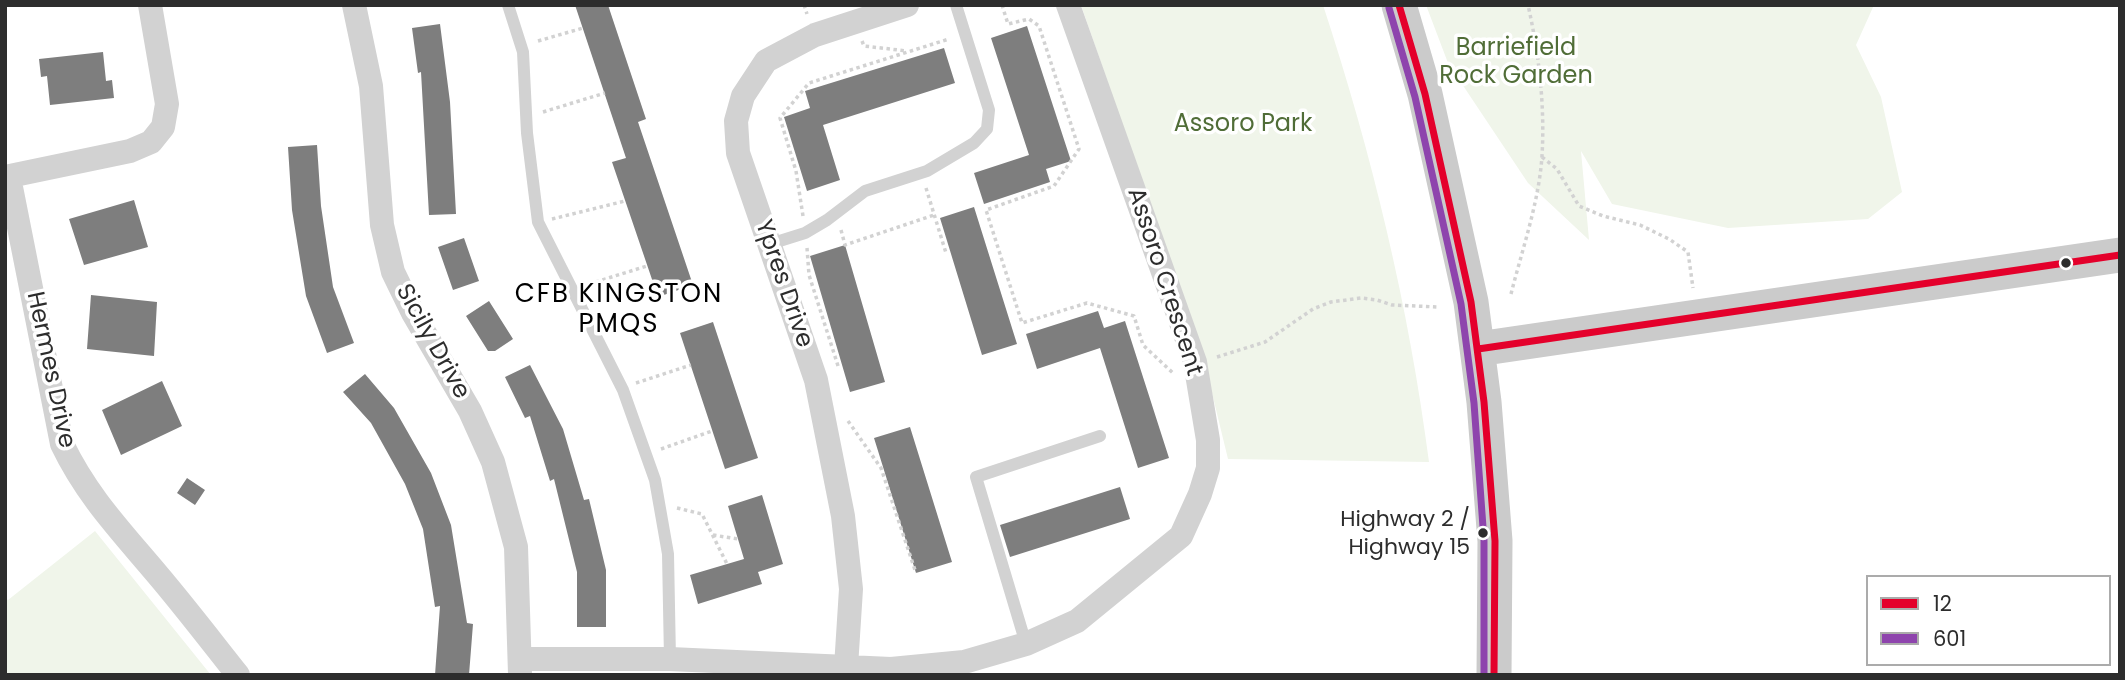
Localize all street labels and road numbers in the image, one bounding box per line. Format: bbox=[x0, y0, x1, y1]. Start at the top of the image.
street label: Assoro Crescent bbox=[1120, 184, 1208, 380]
street label: Ypres Drive bbox=[748, 216, 818, 352]
street label: Sicily Drive bbox=[389, 280, 475, 404]
street label: Hermes Drive bbox=[19, 289, 81, 451]

